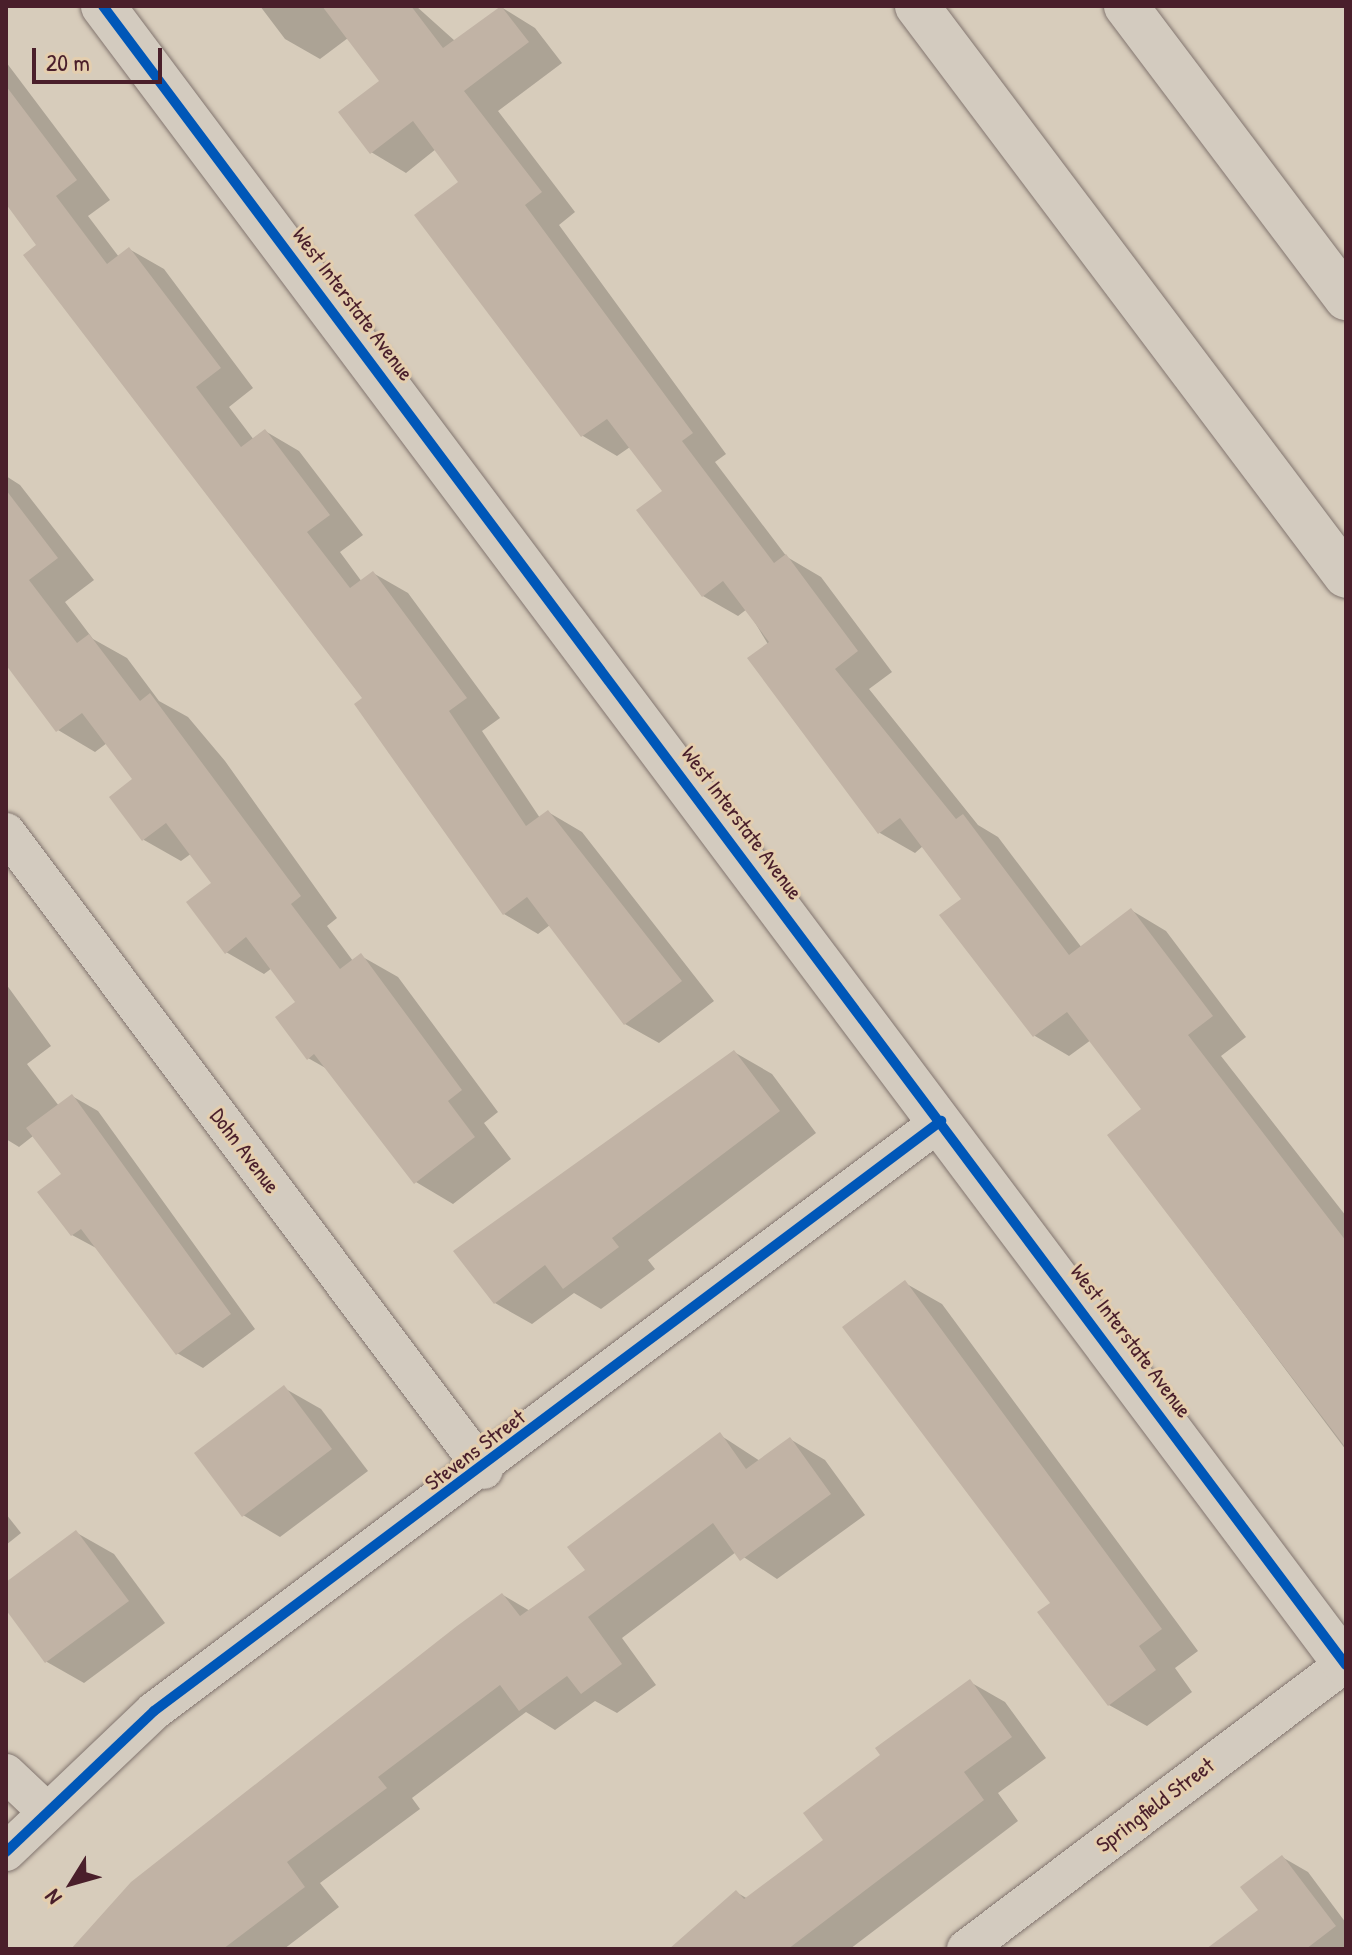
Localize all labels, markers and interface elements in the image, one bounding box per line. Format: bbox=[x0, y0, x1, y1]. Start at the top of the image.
scale bar bbox=[36, 32, 166, 82]
text: 20 m bbox=[46, 46, 90, 78]
street label: West Interstate Avenue bbox=[287, 222, 419, 386]
street label: West Interstate Avenue bbox=[676, 741, 808, 905]
street label: Dohn Avenue bbox=[205, 1103, 285, 1199]
street label: West Interstate Avenue bbox=[1065, 1259, 1197, 1423]
street label: Stevens Street bbox=[420, 1404, 530, 1496]
street label: Springfield Street bbox=[1091, 1752, 1219, 1858]
north arrow bbox=[32, 1843, 112, 1923]
text: N bbox=[37, 1884, 68, 1911]

